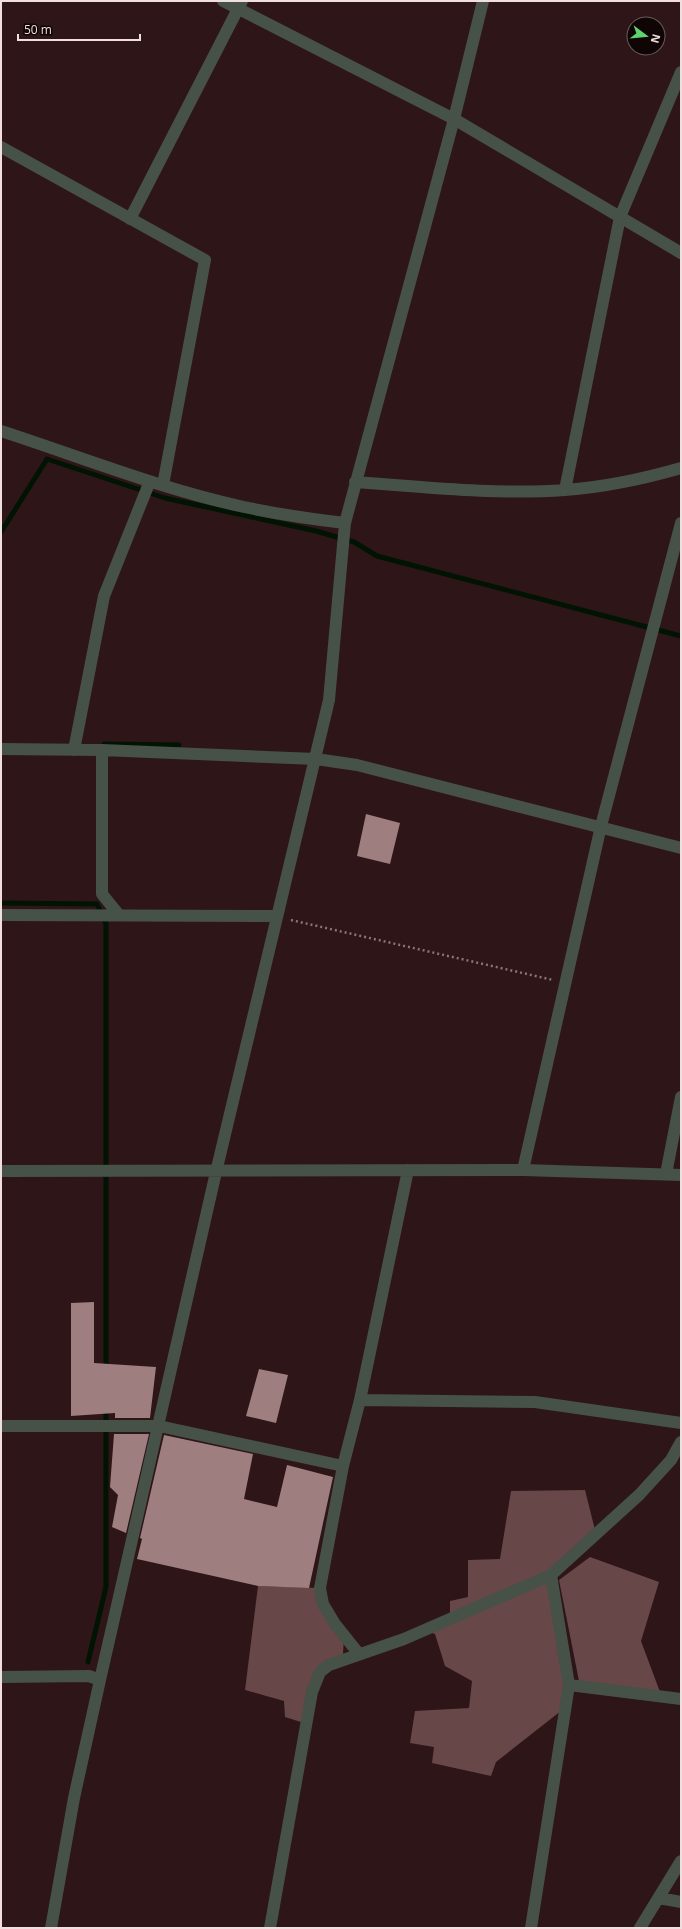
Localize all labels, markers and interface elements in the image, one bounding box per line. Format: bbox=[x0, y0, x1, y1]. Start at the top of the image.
scale bar bbox=[18, 16, 140, 42]
north arrow bbox=[626, 16, 666, 56]
text: 50 m bbox=[24, 21, 52, 38]
text: N bbox=[648, 33, 665, 45]

